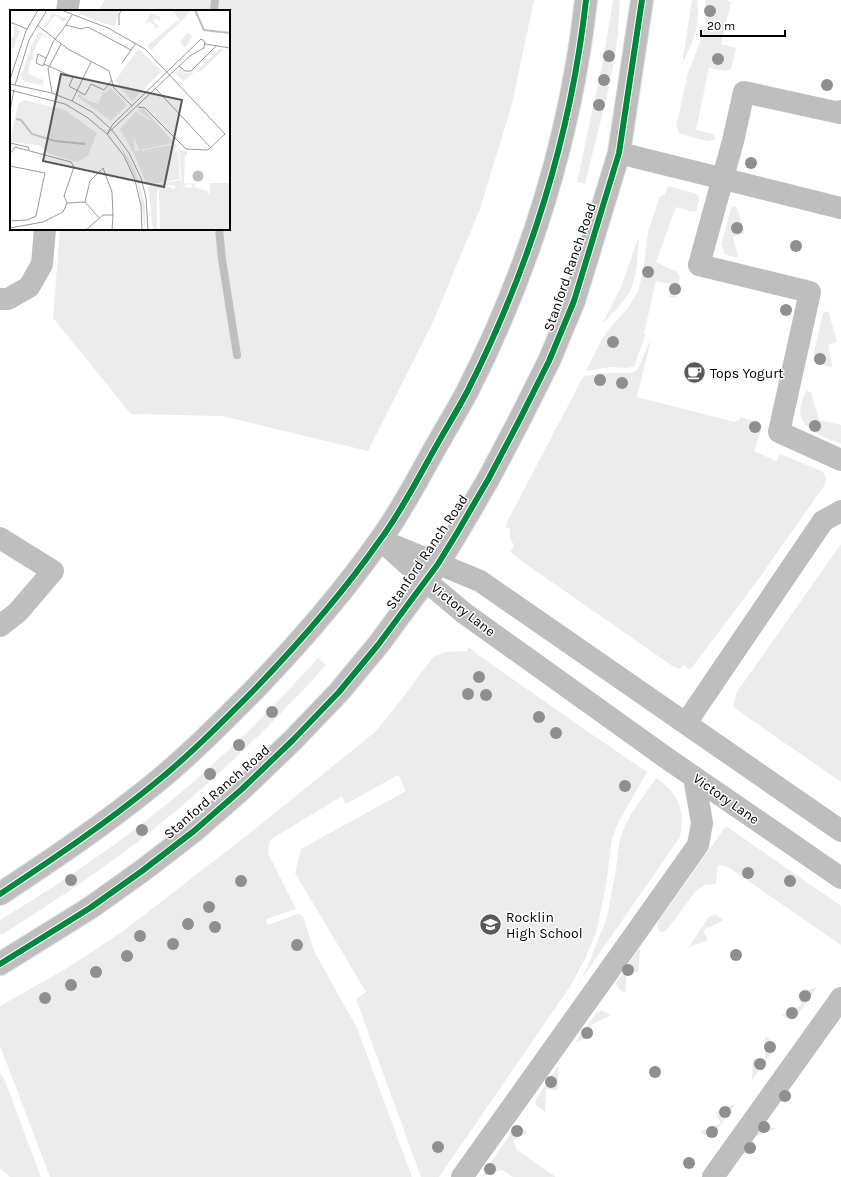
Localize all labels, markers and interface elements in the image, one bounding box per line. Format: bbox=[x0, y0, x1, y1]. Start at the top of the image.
inset map bbox=[10, 10, 230, 230]
scale bar bbox=[701, 12, 785, 38]
text: 20 m bbox=[707, 19, 735, 33]
street label: Stanford Ranch Road bbox=[540, 200, 600, 334]
cafe icon: Tops Yogurt bbox=[682, 360, 708, 386]
place label: Tops Yogurt bbox=[710, 365, 784, 382]
street label: Stanford Ranch Road bbox=[382, 491, 472, 613]
street label: Victory Lane bbox=[427, 580, 499, 640]
street label: Stanford Ranch Road bbox=[160, 741, 274, 843]
street label: Victory Lane bbox=[690, 770, 762, 828]
place label: Rocklin High School bbox=[506, 909, 583, 942]
school or university icon: Rocklin High School bbox=[478, 912, 504, 938]

